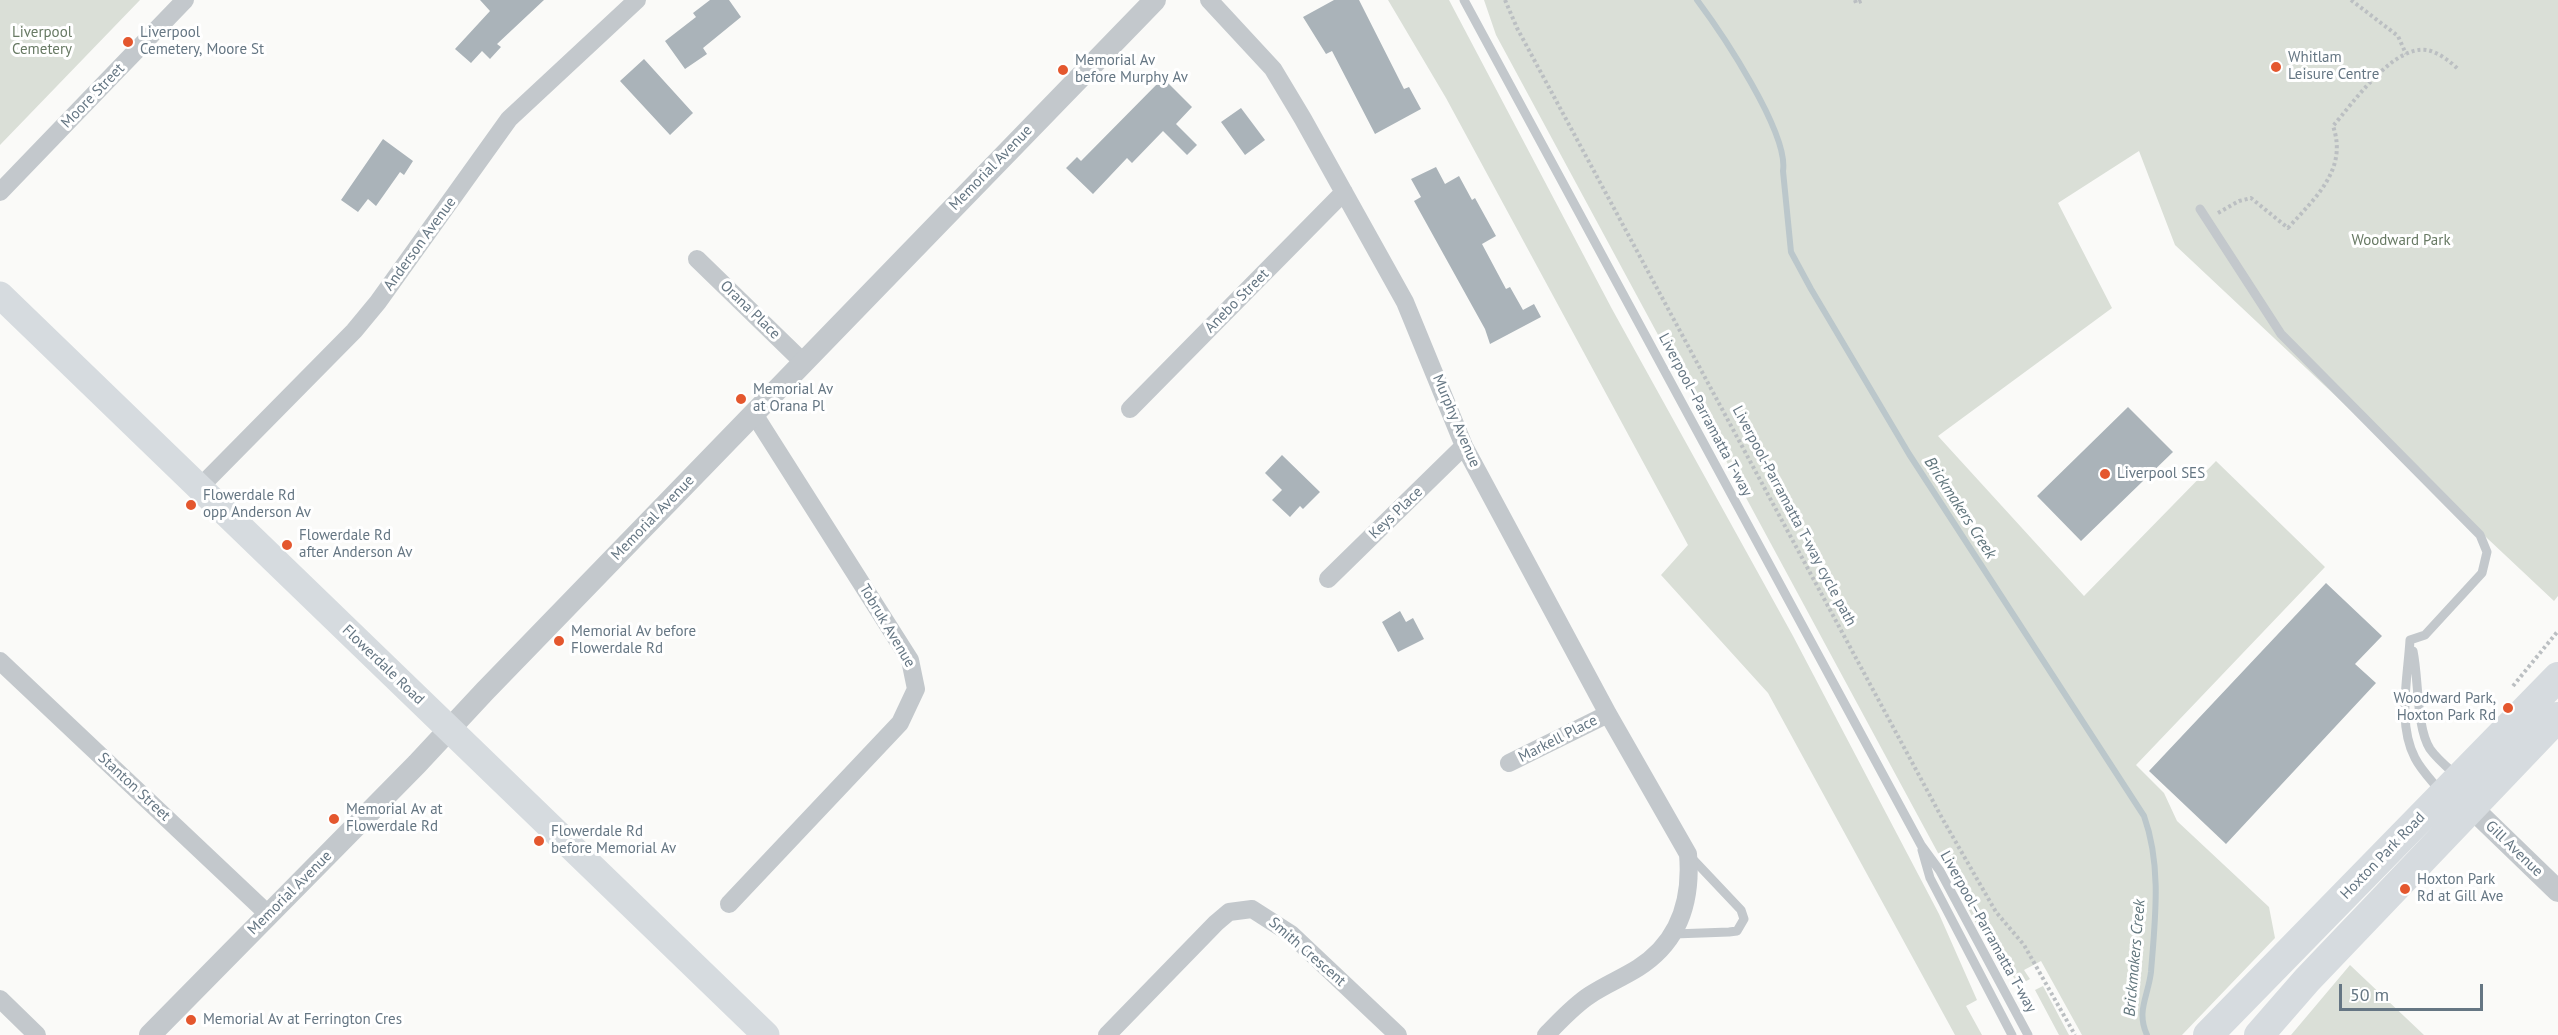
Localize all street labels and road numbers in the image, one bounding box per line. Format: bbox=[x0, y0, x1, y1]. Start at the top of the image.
street label: Moore Street bbox=[58, 60, 128, 132]
street label: Memorial Avenue bbox=[946, 122, 1036, 214]
street label: Anderson Avenue bbox=[380, 194, 460, 294]
street label: Anebo Street bbox=[1201, 265, 1273, 337]
street label: Orana Place bbox=[716, 277, 784, 343]
street label: Liverpool–Parramatta T-way bbox=[1654, 330, 1756, 500]
street label: Murphy Avenue bbox=[1428, 372, 1484, 470]
street label: Liverpool-Parramatta T-way cycle path bbox=[1728, 403, 1860, 629]
street label: Memorial Avenue bbox=[608, 472, 698, 564]
street label: Keys Place bbox=[1366, 483, 1426, 543]
street label: Tobruk Avenue bbox=[855, 581, 919, 671]
street label: Flowerdale Road bbox=[338, 621, 428, 709]
street label: Markell Place bbox=[1516, 711, 1600, 767]
street label: Stanton Street bbox=[94, 749, 174, 825]
street label: Hoxton Park Road bbox=[2337, 809, 2429, 903]
street label: Gill Avenue bbox=[2482, 817, 2546, 881]
street label: Memorial Avenue bbox=[244, 847, 336, 939]
street label: Liverpool–Parramatta T-way bbox=[1936, 848, 2040, 1016]
street label: Smith Crescent bbox=[1265, 914, 1349, 990]

